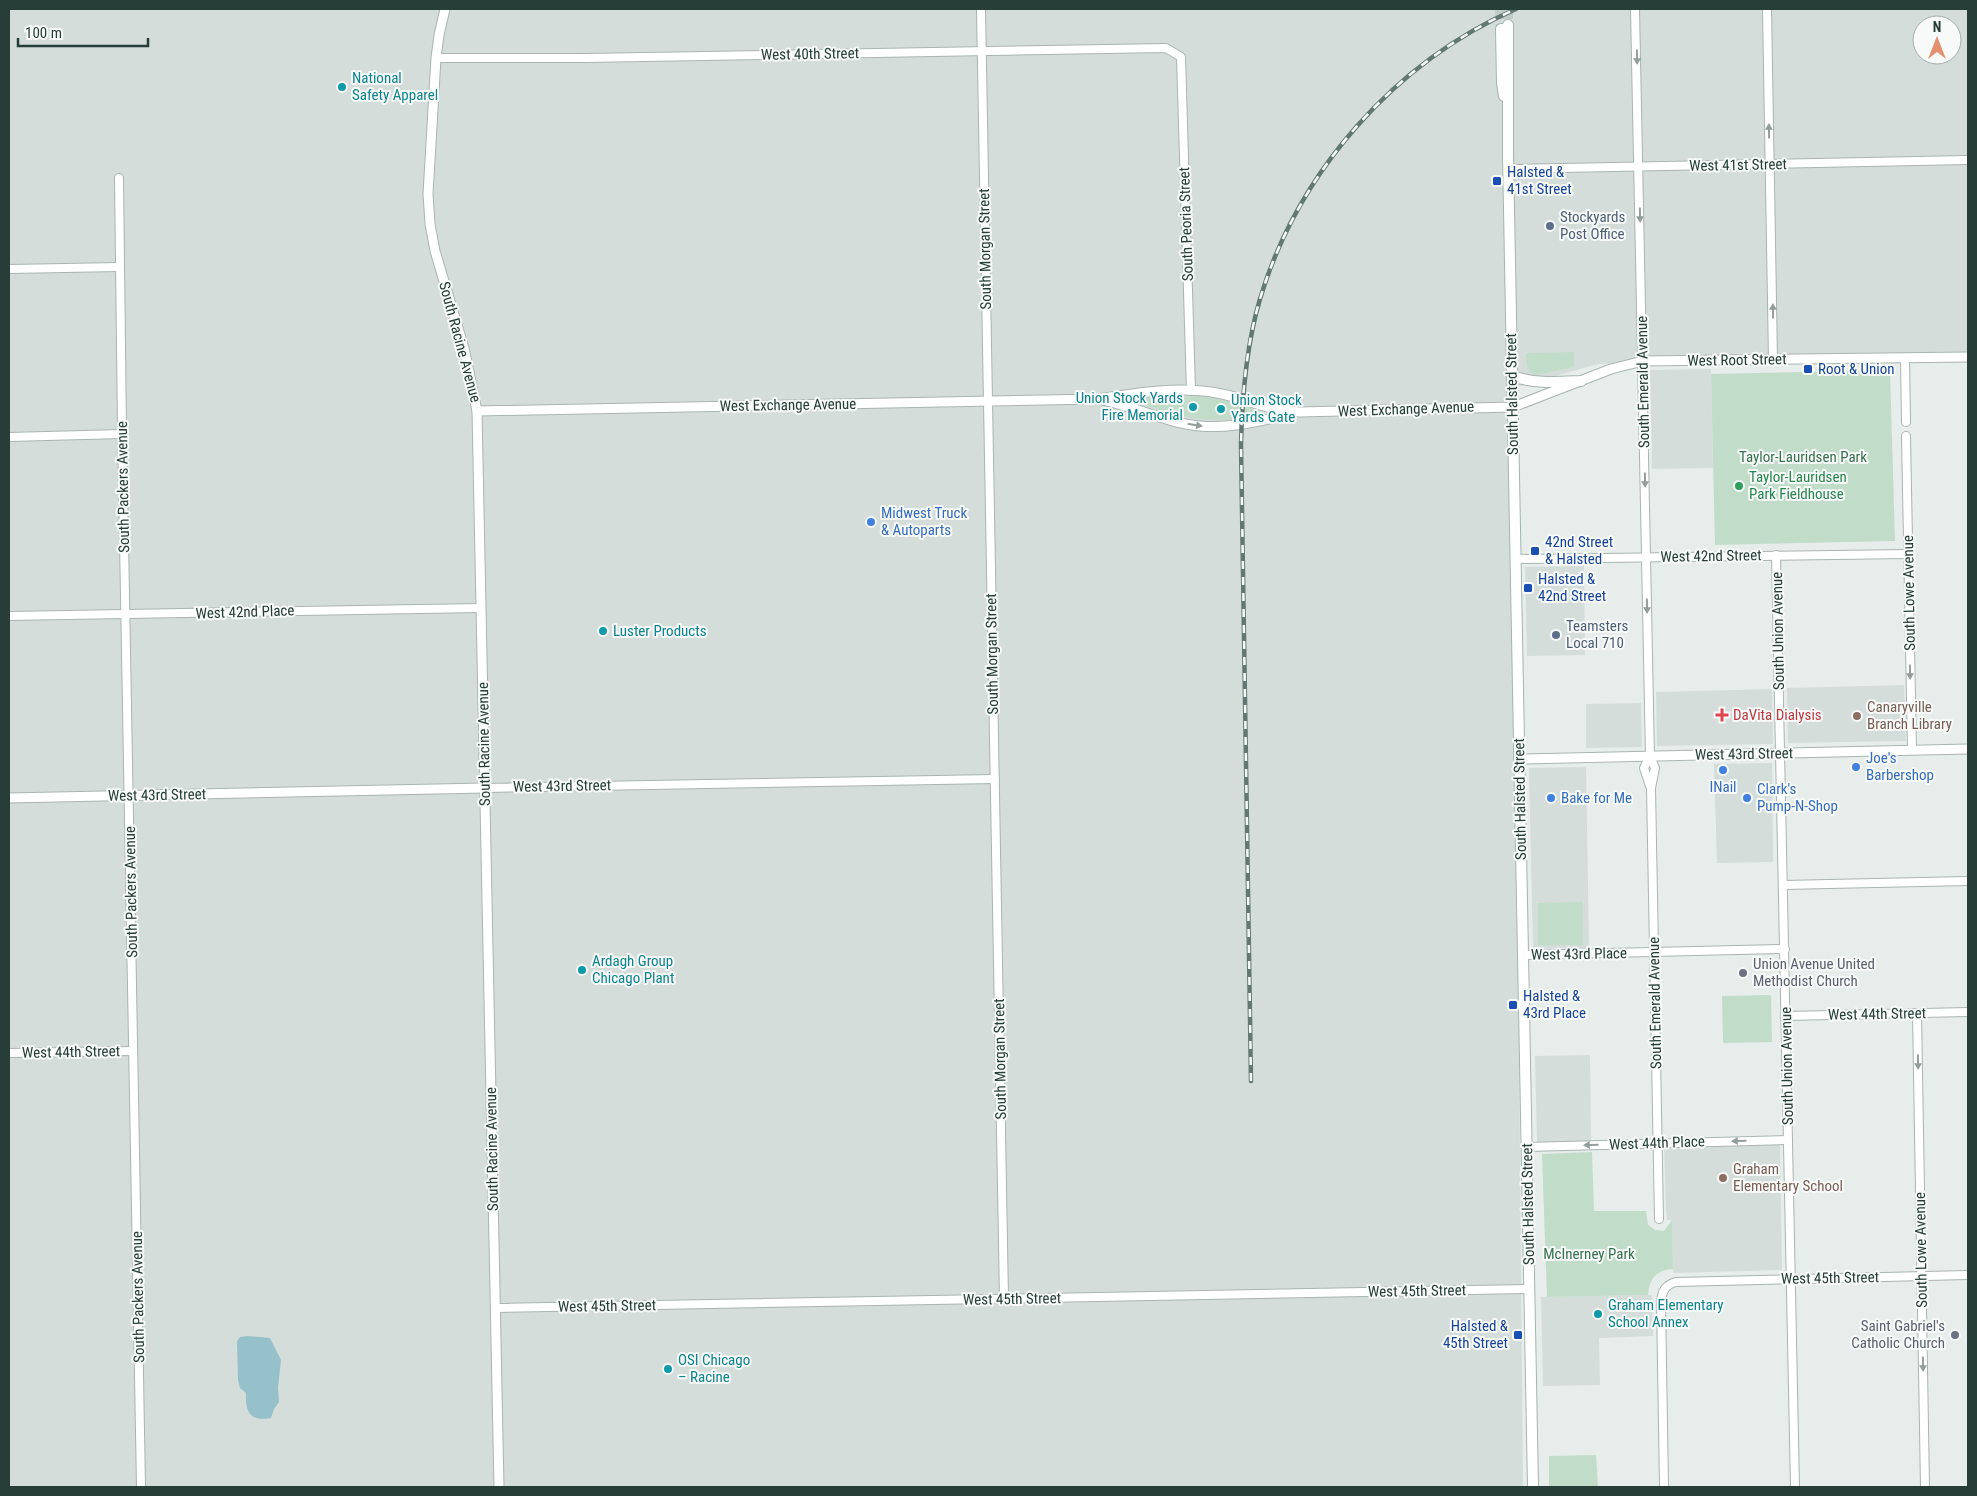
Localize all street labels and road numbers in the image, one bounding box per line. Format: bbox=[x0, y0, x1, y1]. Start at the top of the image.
street label: West 40th Street bbox=[761, 44, 859, 64]
street label: West 41st Street bbox=[1689, 155, 1787, 175]
street label: South Peoria Street bbox=[1175, 167, 1197, 281]
street label: South Morgan Street bbox=[975, 188, 995, 310]
street label: South Racine Avenue bbox=[435, 280, 485, 404]
street label: South Emerald Avenue bbox=[1633, 316, 1653, 448]
street label: South Halsted Street bbox=[1502, 333, 1522, 455]
street label: West Root Street bbox=[1687, 350, 1787, 370]
street label: West Exchange Avenue bbox=[720, 395, 856, 415]
street label: West Exchange Avenue bbox=[1337, 398, 1475, 420]
street label: South Packers Avenue bbox=[113, 421, 133, 553]
street label: South Lowe Avenue bbox=[1899, 535, 1919, 651]
street label: West 42nd Street bbox=[1660, 546, 1762, 566]
street label: South Union Avenue bbox=[1768, 572, 1788, 690]
street label: South Morgan Street bbox=[982, 593, 1002, 715]
street label: West 42nd Place bbox=[195, 601, 295, 623]
street label: South Racine Avenue bbox=[474, 682, 494, 806]
street label: South Halsted Street bbox=[1510, 738, 1530, 860]
street label: West 43rd Street bbox=[1695, 744, 1793, 764]
street label: West 43rd Street bbox=[513, 776, 611, 796]
street label: West 43rd Street bbox=[108, 785, 206, 805]
street label: South Packers Avenue bbox=[121, 826, 141, 958]
street label: South Emerald Avenue bbox=[1645, 937, 1665, 1069]
street label: West 43rd Place bbox=[1531, 944, 1627, 964]
street label: South Morgan Street bbox=[990, 998, 1010, 1120]
street label: West 44th Street bbox=[1828, 1004, 1926, 1024]
street label: South Union Avenue bbox=[1777, 1007, 1797, 1125]
street label: West 44th Street bbox=[22, 1042, 120, 1062]
street label: South Racine Avenue bbox=[482, 1087, 502, 1211]
street label: West 44th Place bbox=[1609, 1132, 1705, 1154]
street label: South Halsted Street bbox=[1518, 1143, 1538, 1265]
street label: South Lowe Avenue bbox=[1911, 1192, 1931, 1308]
street label: South Packers Avenue bbox=[128, 1231, 148, 1363]
street label: West 45th Street bbox=[1781, 1268, 1879, 1288]
street label: West 45th Street bbox=[1368, 1281, 1466, 1301]
street label: West 45th Street bbox=[963, 1289, 1061, 1309]
street label: West 45th Street bbox=[558, 1296, 656, 1316]

